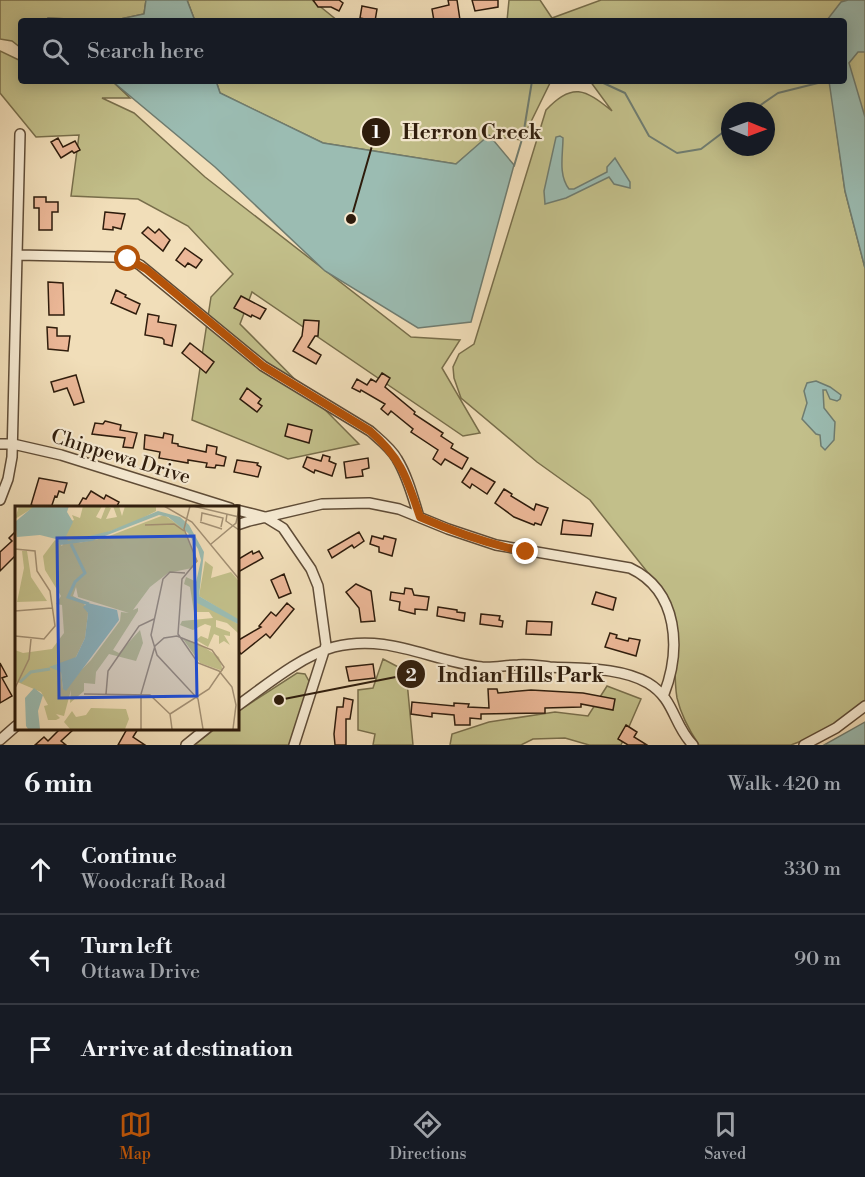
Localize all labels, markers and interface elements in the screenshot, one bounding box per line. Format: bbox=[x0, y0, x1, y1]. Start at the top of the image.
search box bbox=[18, 18, 847, 84]
icon: search bbox=[39, 35, 72, 68]
text: Search here bbox=[87, 38, 204, 65]
north arrow bbox=[721, 102, 775, 156]
callout: Herron Creek bbox=[361, 112, 554, 151]
text: Herron Creek bbox=[402, 120, 543, 146]
text: 1 bbox=[372, 121, 381, 144]
route start bbox=[114, 245, 140, 271]
street label: Chippewa Drive bbox=[48, 424, 193, 491]
inset map bbox=[15, 506, 238, 730]
route end bbox=[512, 538, 538, 564]
callout: Indian Hills Park bbox=[396, 655, 617, 694]
text: Indian Hills Park bbox=[437, 663, 606, 689]
text: 2 bbox=[405, 664, 417, 687]
text: 6 min bbox=[24, 768, 92, 800]
text: Walk · 420 m bbox=[728, 772, 841, 797]
text: Continue bbox=[81, 843, 177, 870]
icon: ahead bbox=[24, 853, 57, 886]
text: 330 m bbox=[784, 857, 841, 882]
text: Woodcraft Road bbox=[81, 870, 226, 895]
text: Turn left bbox=[81, 933, 172, 960]
icon: left bbox=[24, 943, 57, 976]
text: 90 m bbox=[794, 947, 841, 972]
text: Ottawa Drive bbox=[81, 960, 200, 985]
icon: arrive bbox=[24, 1033, 57, 1066]
text: Arrive at destination bbox=[81, 1036, 293, 1063]
tab: Map bbox=[119, 1108, 152, 1164]
tab: Directions bbox=[389, 1108, 467, 1164]
tab: Saved bbox=[704, 1108, 746, 1164]

